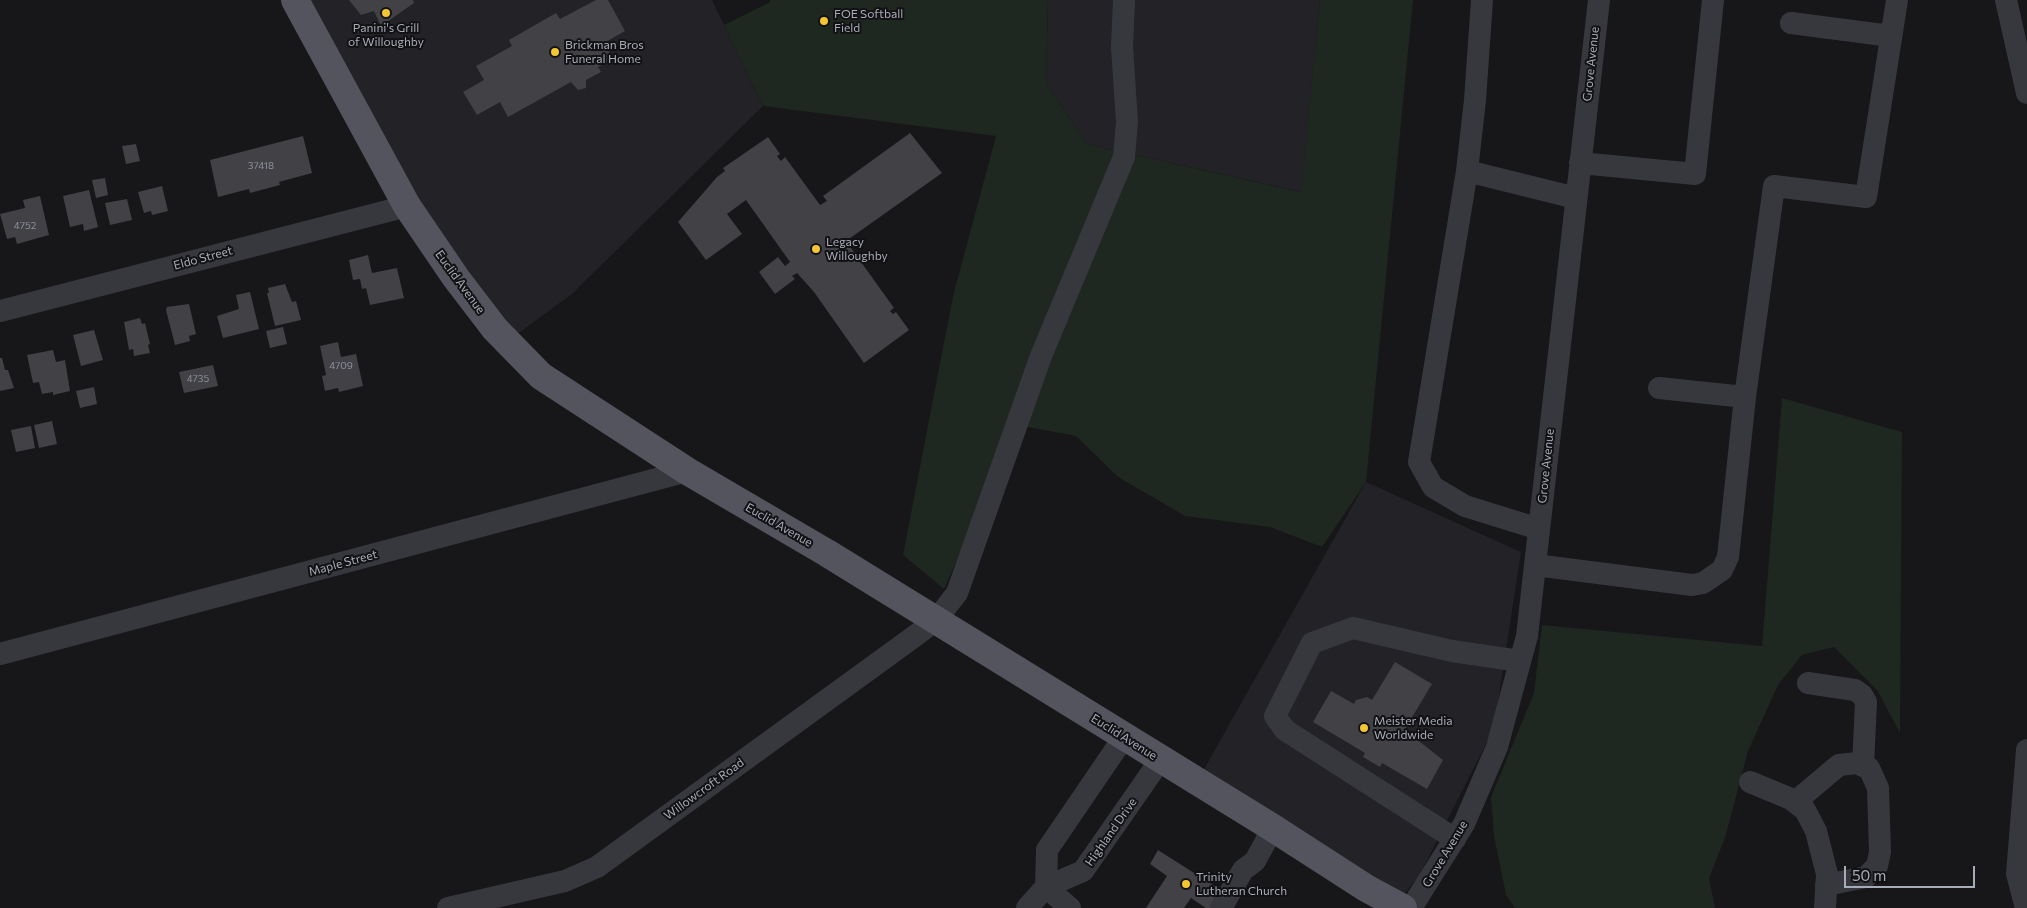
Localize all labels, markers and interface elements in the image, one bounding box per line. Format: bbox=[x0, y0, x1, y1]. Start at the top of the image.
marker: Panini's Grill of Willoughby bbox=[380, 7, 392, 19]
place label: FOE Softball Field bbox=[834, 7, 903, 35]
marker: FOE Softball Field bbox=[818, 15, 830, 27]
place label: Panini's Grill of Willoughby bbox=[348, 21, 424, 49]
street label: Grove Avenue bbox=[1580, 26, 1602, 102]
place label: Brickman Bros Funeral Home bbox=[565, 38, 644, 66]
marker: Brickman Bros Funeral Home bbox=[549, 46, 561, 58]
house number: 37418 bbox=[248, 160, 274, 172]
house number: 4752 bbox=[14, 220, 36, 232]
place label: Legacy Willoughby bbox=[826, 235, 888, 263]
street label: Eldo Street bbox=[172, 243, 234, 273]
marker: Legacy Willoughby bbox=[810, 243, 822, 255]
street label: Euclid Avenue bbox=[432, 247, 488, 317]
house number: 4709 bbox=[329, 360, 353, 372]
house number: 4735 bbox=[187, 373, 209, 385]
street label: Grove Avenue bbox=[1535, 428, 1557, 504]
street label: Euclid Avenue bbox=[743, 500, 815, 550]
street label: Maple Street bbox=[307, 547, 379, 579]
street label: Euclid Avenue bbox=[1088, 711, 1160, 763]
place label: Meister Media Worldwide bbox=[1374, 714, 1453, 742]
marker: Meister Media Worldwide bbox=[1358, 722, 1370, 734]
street label: Willowcroft Road bbox=[661, 755, 747, 823]
street label: Highland Drive bbox=[1082, 795, 1140, 869]
street label: Grove Avenue bbox=[1420, 818, 1470, 890]
scale bar bbox=[1847, 856, 1978, 888]
text: 50 m bbox=[1852, 866, 1886, 884]
place label: Trinity Lutheran Church bbox=[1196, 870, 1287, 898]
marker: Trinity Lutheran Church bbox=[1180, 878, 1192, 890]

